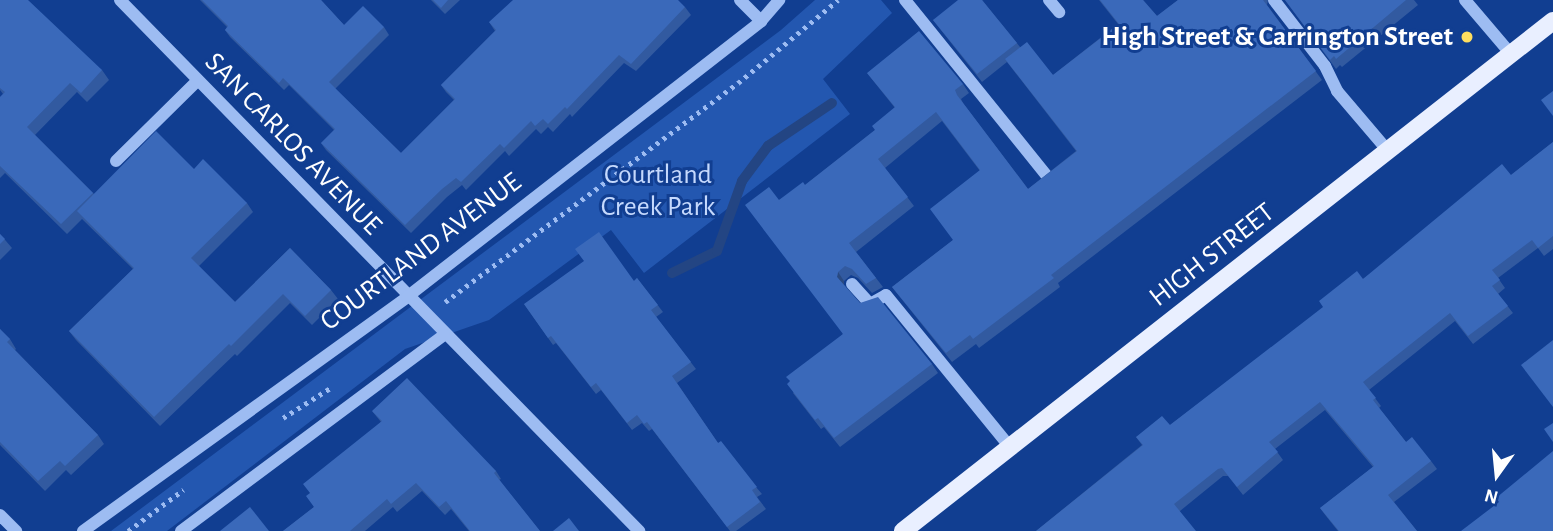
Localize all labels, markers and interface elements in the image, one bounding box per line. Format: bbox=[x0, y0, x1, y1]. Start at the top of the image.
place label: High Street & Carrington Street bbox=[1101, 20, 1453, 54]
marker: High Street & Carrington Street bbox=[1459, 29, 1475, 45]
street label: SAN CARLOS AVENUE bbox=[197, 46, 389, 242]
park label: Courtland Creek Park bbox=[601, 158, 715, 224]
street label: COURTLAND AVENUE bbox=[314, 166, 528, 338]
street label: HIGH STREET bbox=[1143, 196, 1281, 314]
north arrow bbox=[1462, 440, 1532, 510]
text: N bbox=[1483, 485, 1500, 507]

